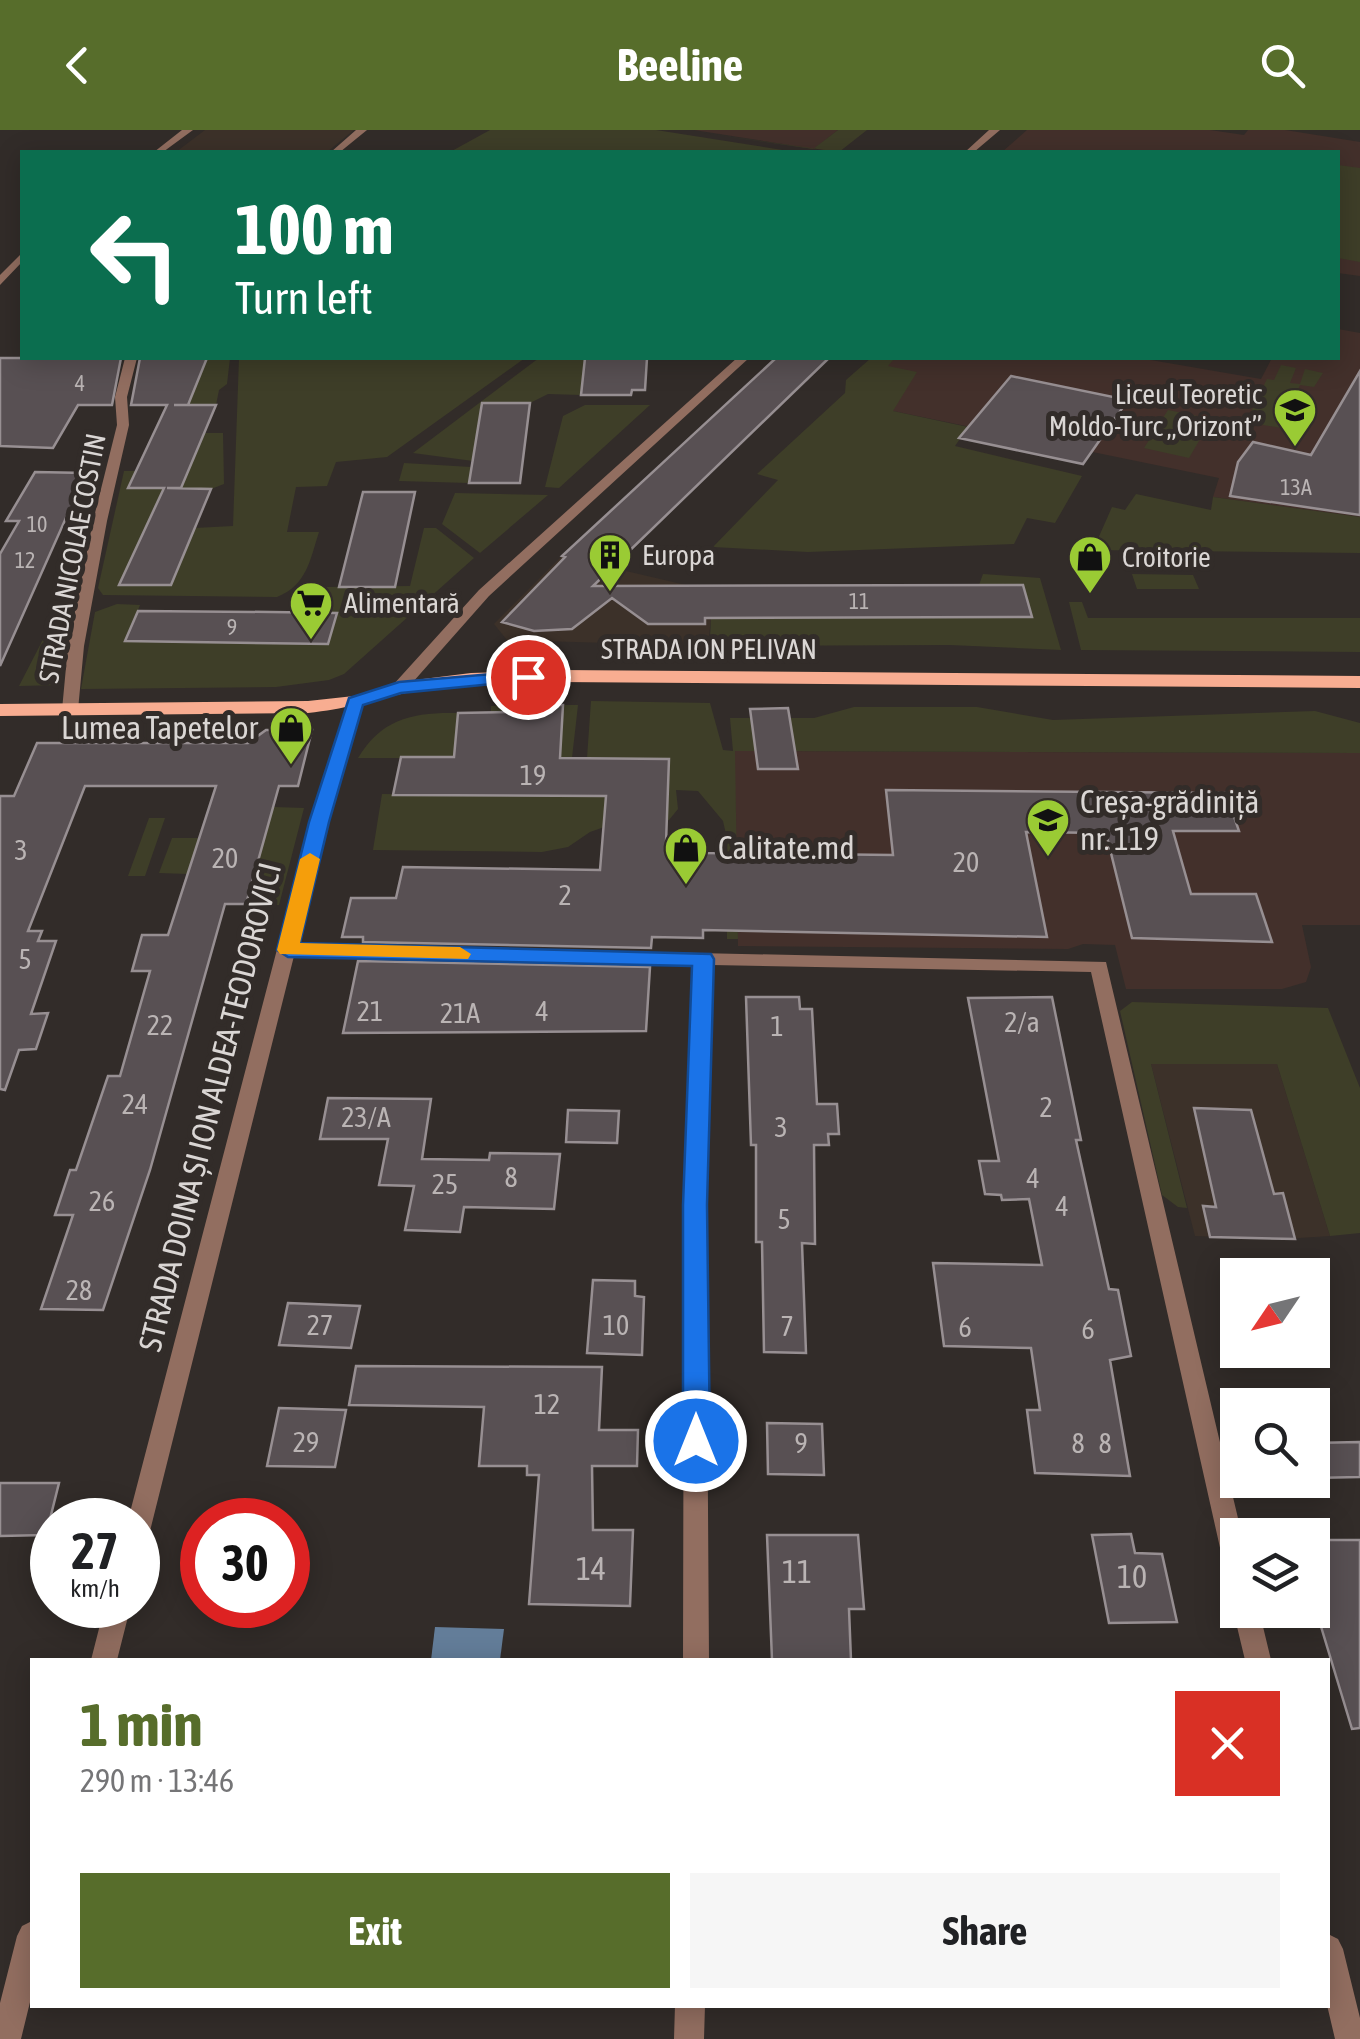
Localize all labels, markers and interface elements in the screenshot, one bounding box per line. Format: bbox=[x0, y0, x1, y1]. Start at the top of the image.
icon: back bbox=[50, 38, 105, 93]
icon: search bbox=[1255, 38, 1310, 93]
text: Beeline bbox=[617, 39, 743, 91]
text: 100 m bbox=[235, 189, 394, 269]
icon: left bbox=[70, 190, 200, 320]
text: Turn left bbox=[235, 272, 373, 324]
house number: 4 bbox=[75, 370, 85, 396]
place label: Liceul Teoretic Moldo-Turc „Orizont” bbox=[1049, 378, 1263, 442]
school or university icon: Liceul Teoretic Moldo-Turc „Orizont” bbox=[1272, 387, 1318, 448]
street label: STRADA NICOLAE COSTIN bbox=[32, 431, 112, 685]
house number: 13A bbox=[1280, 474, 1312, 500]
house number: 10 bbox=[27, 511, 47, 537]
building icon: Europa bbox=[587, 532, 633, 593]
shop icon: Croitorie bbox=[1067, 534, 1113, 595]
place label: Europa bbox=[642, 539, 715, 571]
place label: Croitorie bbox=[1122, 541, 1211, 573]
house number: 12 bbox=[15, 547, 35, 573]
supermarket icon: Alimentară bbox=[288, 580, 334, 641]
place label: Alimentară bbox=[344, 587, 460, 619]
house number: 11 bbox=[849, 588, 869, 614]
house number: 9 bbox=[227, 614, 237, 640]
street label: STRADA ION PELIVAN bbox=[601, 633, 817, 665]
pin bbox=[486, 635, 571, 720]
icon: arrive bbox=[501, 650, 556, 705]
shop icon: Lumea Tapetelor bbox=[268, 705, 314, 766]
place label: Lumea Tapetelor bbox=[61, 709, 259, 746]
house number: 19 bbox=[520, 759, 546, 791]
place label: Creșa-grădiniță nr. 119 bbox=[1080, 783, 1260, 857]
school or university icon: Creșa-grădiniță nr. 119 bbox=[1025, 797, 1071, 858]
shop icon: Calitate.md bbox=[663, 825, 709, 886]
place label: Calitate.md bbox=[718, 829, 855, 866]
house number: 3 bbox=[14, 834, 28, 866]
house number: 20 bbox=[212, 842, 238, 874]
house number: 20 bbox=[953, 846, 979, 878]
street label: STRADA DOINA ȘI ION ALDEA-TEODOROVICI bbox=[131, 859, 288, 1355]
house number: 2 bbox=[558, 879, 572, 911]
house number: 5 bbox=[18, 943, 32, 975]
house number: 21 bbox=[357, 995, 383, 1027]
house number: 4 bbox=[535, 995, 549, 1027]
house number: 21A bbox=[440, 997, 480, 1029]
house number: 2/a bbox=[1004, 1006, 1040, 1038]
house number: 22 bbox=[147, 1009, 173, 1041]
house number: 1 bbox=[770, 1010, 784, 1042]
house number: 24 bbox=[122, 1088, 148, 1120]
house number: 2 bbox=[1039, 1091, 1053, 1123]
house number: 23/A bbox=[341, 1101, 391, 1133]
house number: 3 bbox=[774, 1111, 788, 1143]
house number: 8 bbox=[504, 1161, 518, 1193]
house number: 4 bbox=[1026, 1162, 1040, 1194]
house number: 25 bbox=[432, 1168, 458, 1200]
house number: 26 bbox=[89, 1185, 115, 1217]
house number: 4 bbox=[1055, 1190, 1069, 1222]
house number: 5 bbox=[777, 1203, 791, 1235]
north arrow bbox=[1220, 1258, 1330, 1368]
map controls bbox=[1220, 1258, 1330, 1628]
house number: 28 bbox=[66, 1274, 92, 1306]
house number: 27 bbox=[307, 1309, 333, 1341]
house number: 10 bbox=[603, 1309, 629, 1341]
house number: 7 bbox=[780, 1310, 794, 1342]
house number: 6 bbox=[958, 1311, 972, 1343]
house number: 6 bbox=[1081, 1313, 1095, 1345]
house number: 12 bbox=[534, 1388, 560, 1420]
button: search bbox=[1220, 1388, 1330, 1498]
position arrow bbox=[644, 1389, 748, 1493]
house number: 29 bbox=[293, 1426, 319, 1458]
house number: 9 bbox=[794, 1427, 808, 1459]
house number: 8 bbox=[1071, 1427, 1085, 1459]
house number: 8 bbox=[1098, 1427, 1112, 1459]
speed limit sign: 30 bbox=[180, 1498, 310, 1628]
button: layers bbox=[1220, 1518, 1330, 1628]
text: 27 bbox=[71, 1522, 118, 1580]
house number: 14 bbox=[576, 1550, 606, 1587]
house number: 11 bbox=[782, 1553, 812, 1590]
house number: 10 bbox=[1117, 1558, 1147, 1595]
text: km/h bbox=[70, 1574, 120, 1602]
text: 1 min bbox=[80, 1690, 203, 1759]
button: close bbox=[1175, 1691, 1280, 1796]
text: 290 m · 13:46 bbox=[80, 1762, 234, 1799]
button: Exit bbox=[80, 1873, 670, 1988]
button: Share bbox=[690, 1873, 1280, 1988]

